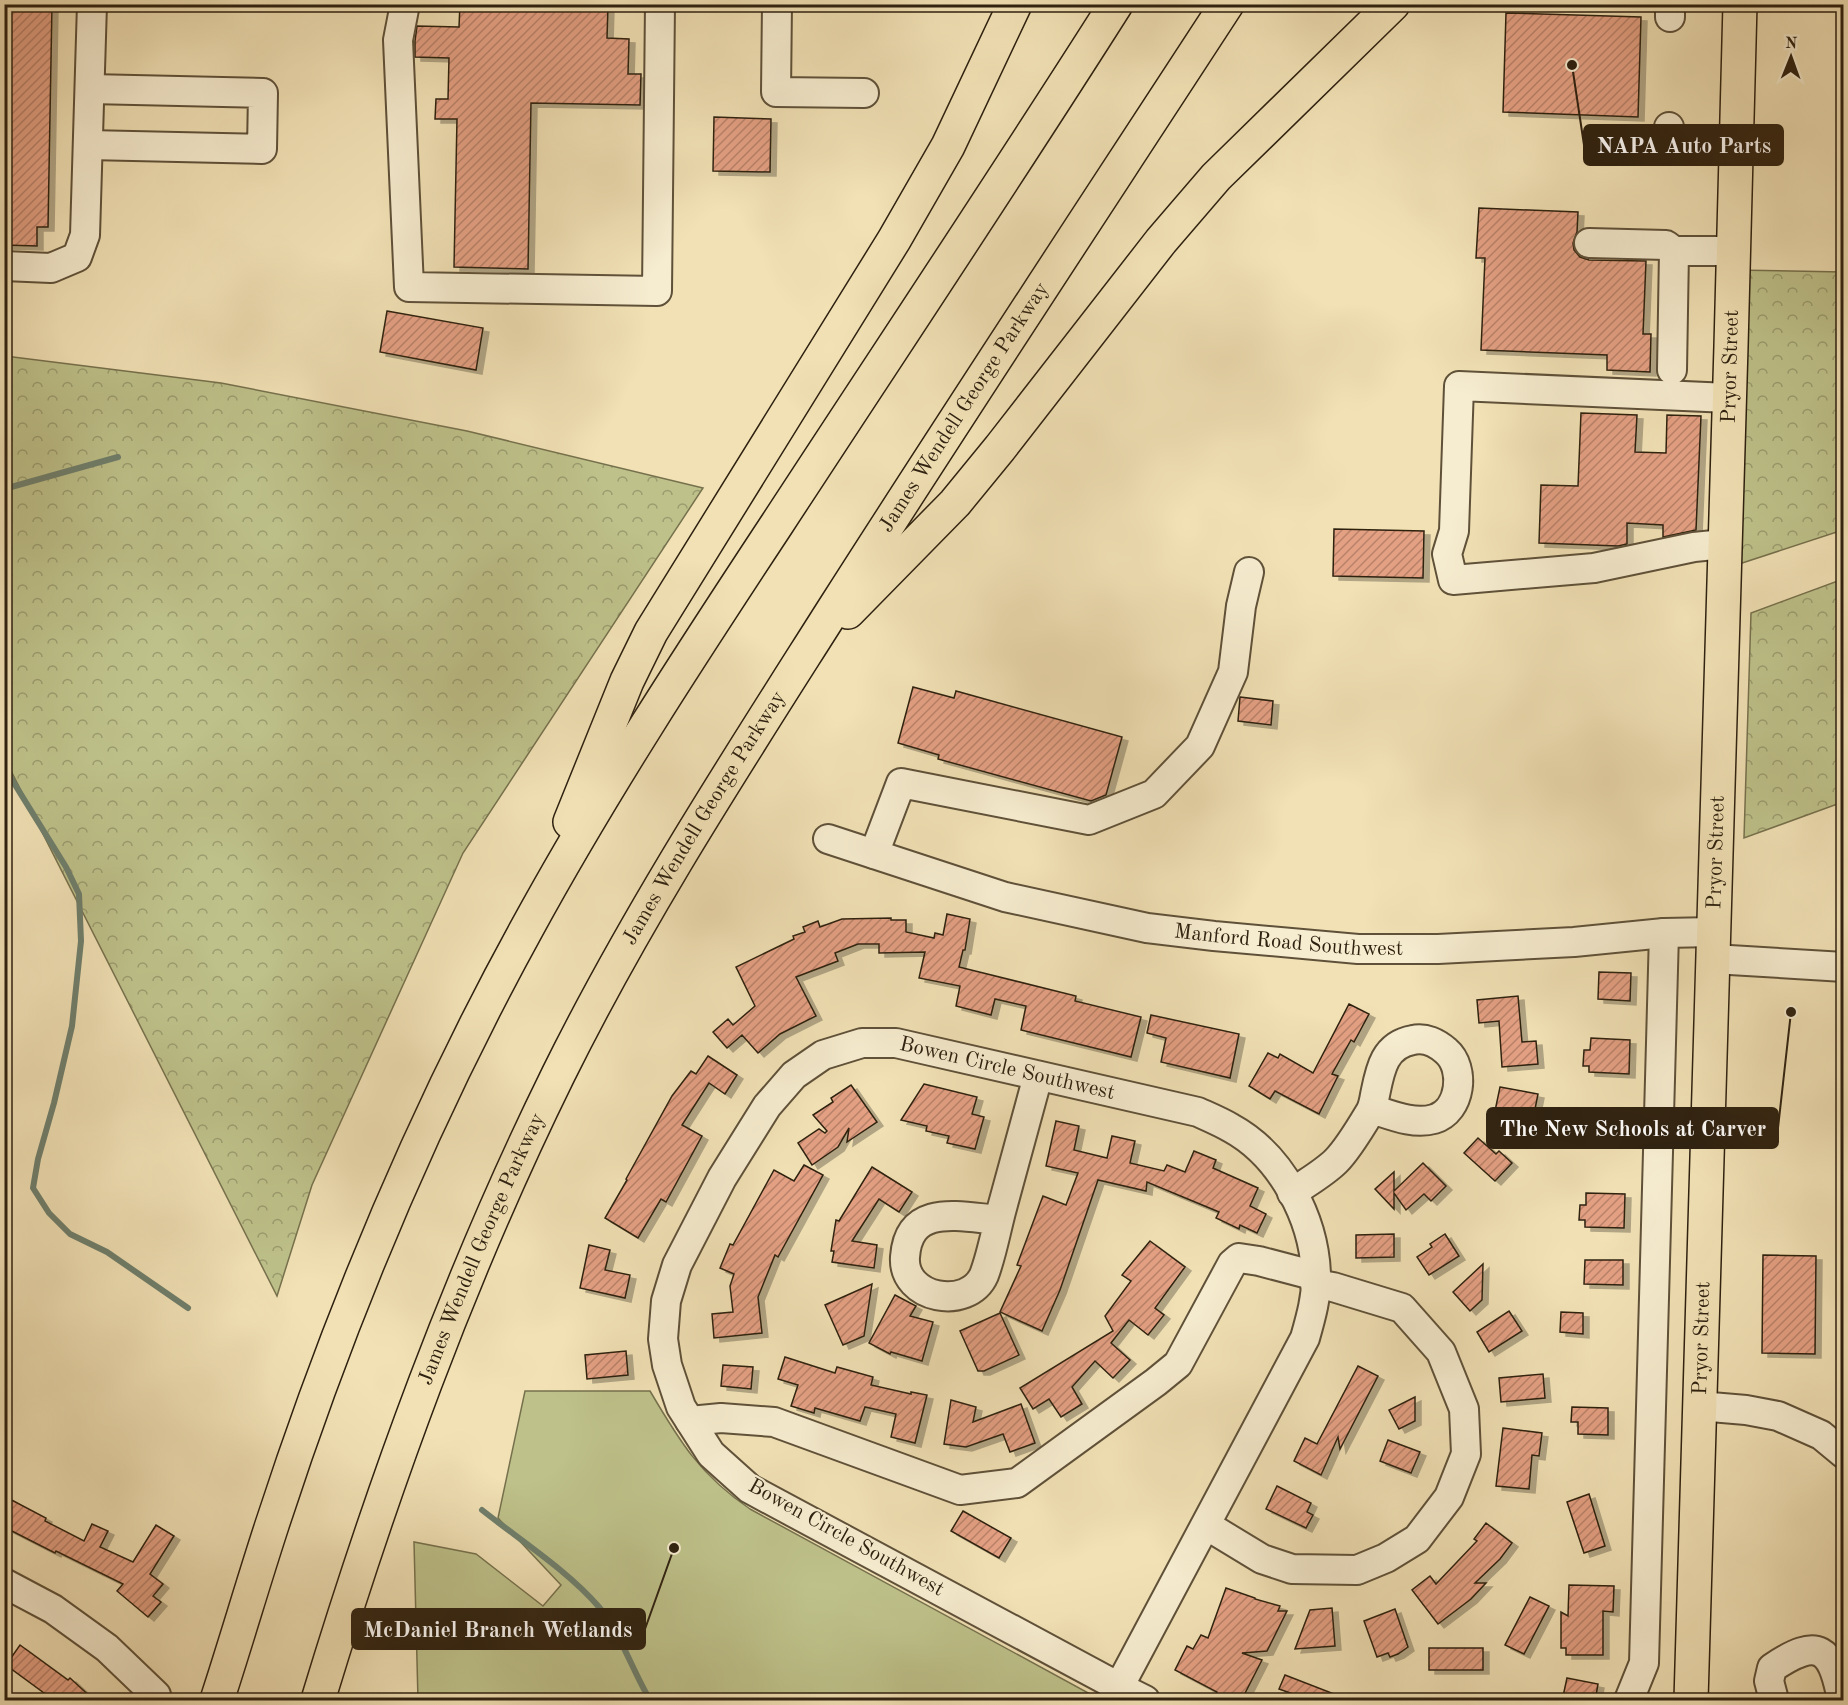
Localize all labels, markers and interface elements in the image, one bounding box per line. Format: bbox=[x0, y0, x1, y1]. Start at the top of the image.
north arrow bbox=[1761, 27, 1821, 87]
text: N bbox=[1785, 36, 1798, 52]
callout: NAPA Auto Parts bbox=[1584, 125, 1783, 165]
text: NAPA Auto Parts bbox=[1597, 136, 1771, 158]
street label: James Wendell George Parkway bbox=[875, 279, 1053, 536]
street label: Pryor Street bbox=[1718, 309, 1742, 424]
street label: James Wendell George Parkway bbox=[619, 687, 789, 949]
street label: Pryor Street bbox=[1704, 795, 1728, 909]
street label: Manford Road Southwest bbox=[1173, 921, 1403, 960]
street label: Bowen Circle Southwest bbox=[897, 1034, 1117, 1104]
callout: The New Schools at Carver bbox=[1487, 1108, 1778, 1148]
street label: James Wendell George Parkway bbox=[415, 1110, 548, 1388]
text: The New Schools at Carver bbox=[1500, 1119, 1766, 1141]
street label: Pryor Street bbox=[1690, 1281, 1714, 1395]
street label: Bowen Circle Southwest bbox=[745, 1475, 947, 1601]
callout: McDaniel Branch Wetlands bbox=[352, 1609, 645, 1649]
text: McDaniel Branch Wetlands bbox=[363, 1620, 633, 1642]

